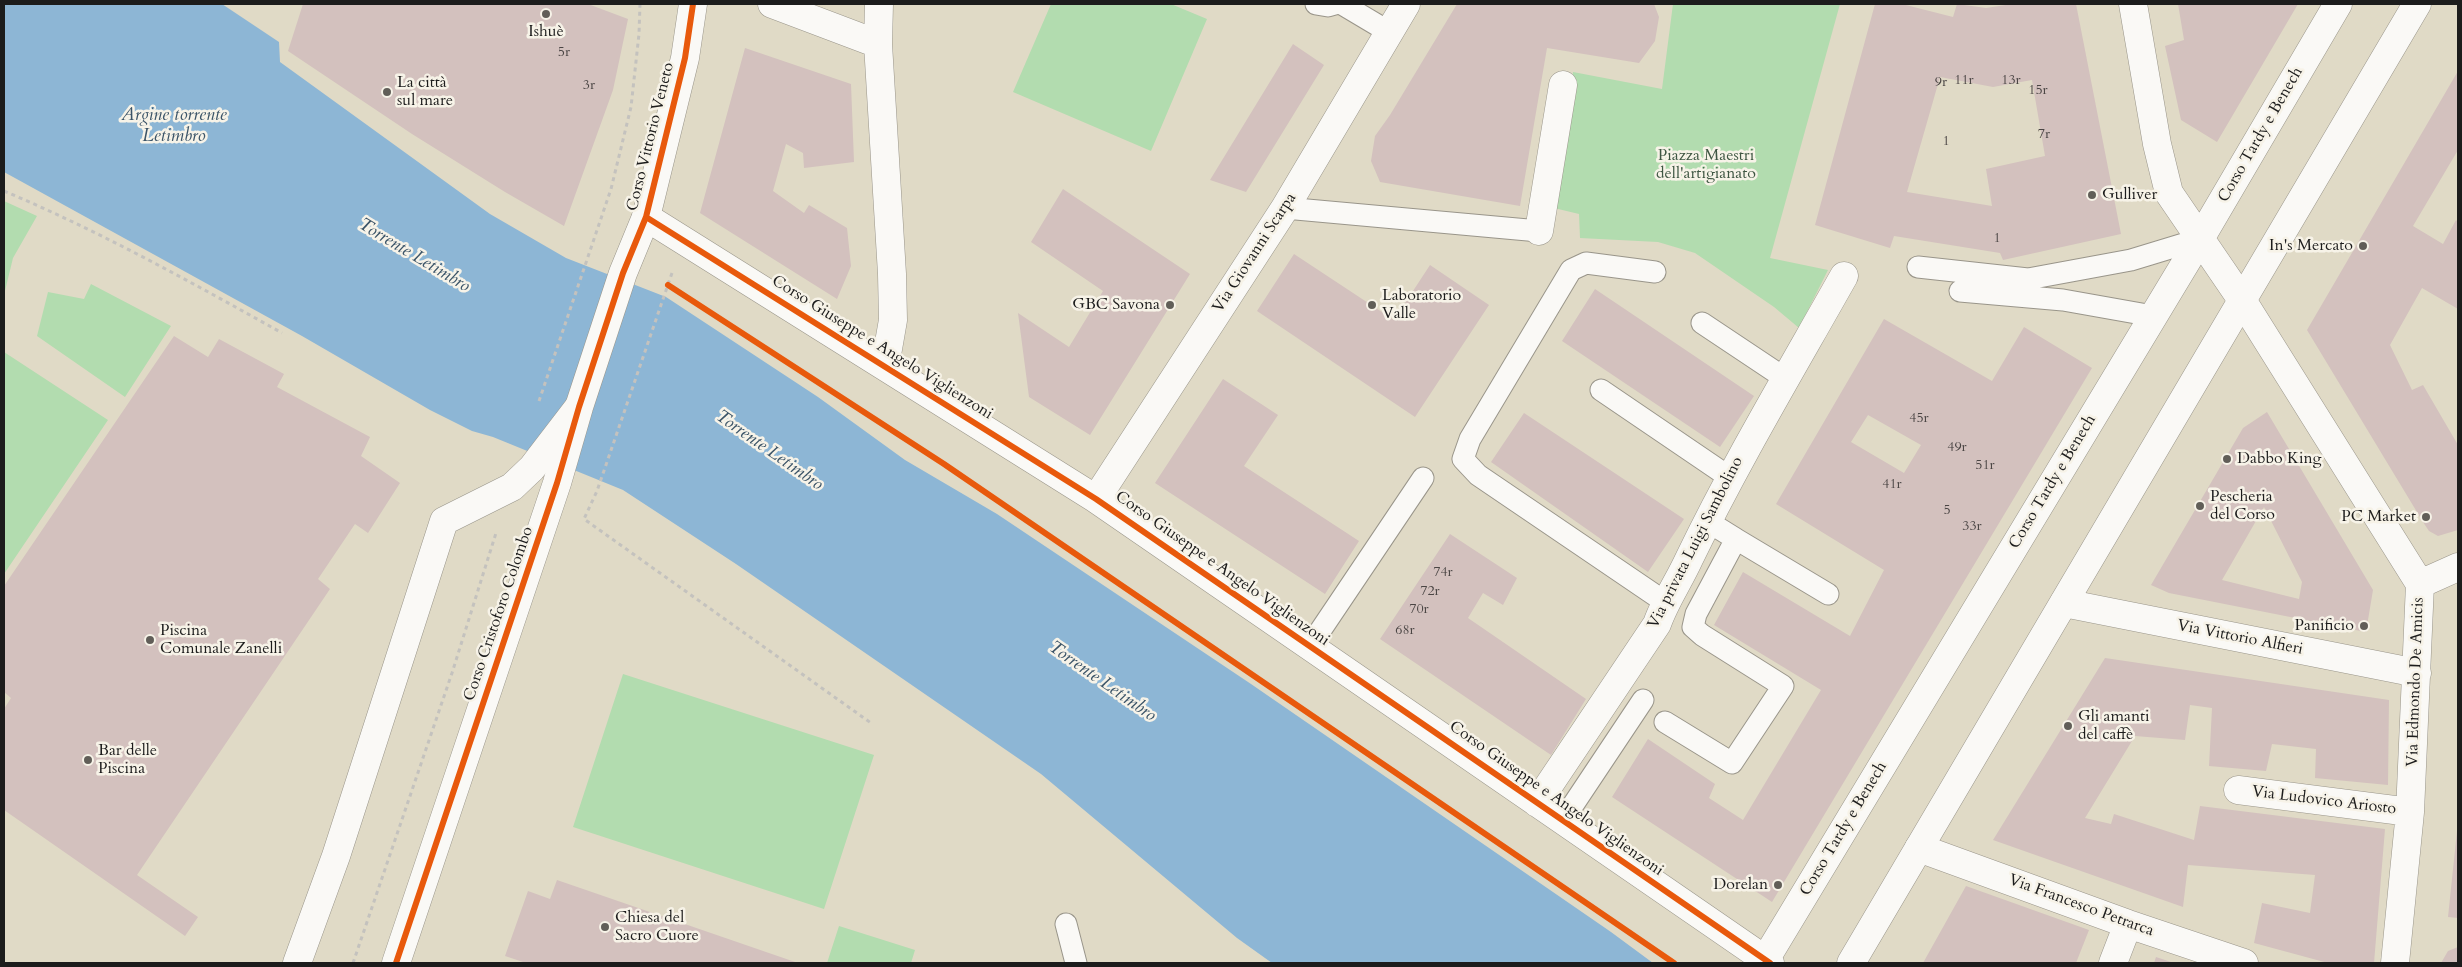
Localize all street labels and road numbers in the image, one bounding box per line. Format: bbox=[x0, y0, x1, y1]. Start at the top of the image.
street label: Corso Vittorio Veneto bbox=[623, 61, 679, 213]
street label: Corso Tardy e Benech bbox=[2214, 64, 2308, 206]
street label: Via Giovanni Scarpa bbox=[1209, 190, 1301, 316]
street label: Corso Giuseppe e Angelo Viglienzoni bbox=[768, 272, 996, 424]
street label: Corso Tardy e Benech bbox=[2005, 412, 2101, 552]
street label: Via privata Luigi Sambolino bbox=[1644, 454, 1748, 632]
street label: Corso Giuseppe e Angelo Viglienzoni bbox=[1111, 487, 1333, 651]
street label: Corso Cristoforo Colombo bbox=[460, 524, 538, 704]
street label: Via Edmondo De Amicis bbox=[2403, 597, 2429, 767]
street label: Via Vittorio Alfieri bbox=[2175, 616, 2305, 660]
street label: Corso Giuseppe e Angelo Viglienzoni bbox=[1445, 717, 1667, 881]
street label: Corso Tardy e Benech bbox=[1796, 759, 1892, 899]
street label: Via Ludovico Ariosto bbox=[2251, 783, 2397, 819]
street label: Via Francesco Petrarca bbox=[2006, 871, 2156, 941]

